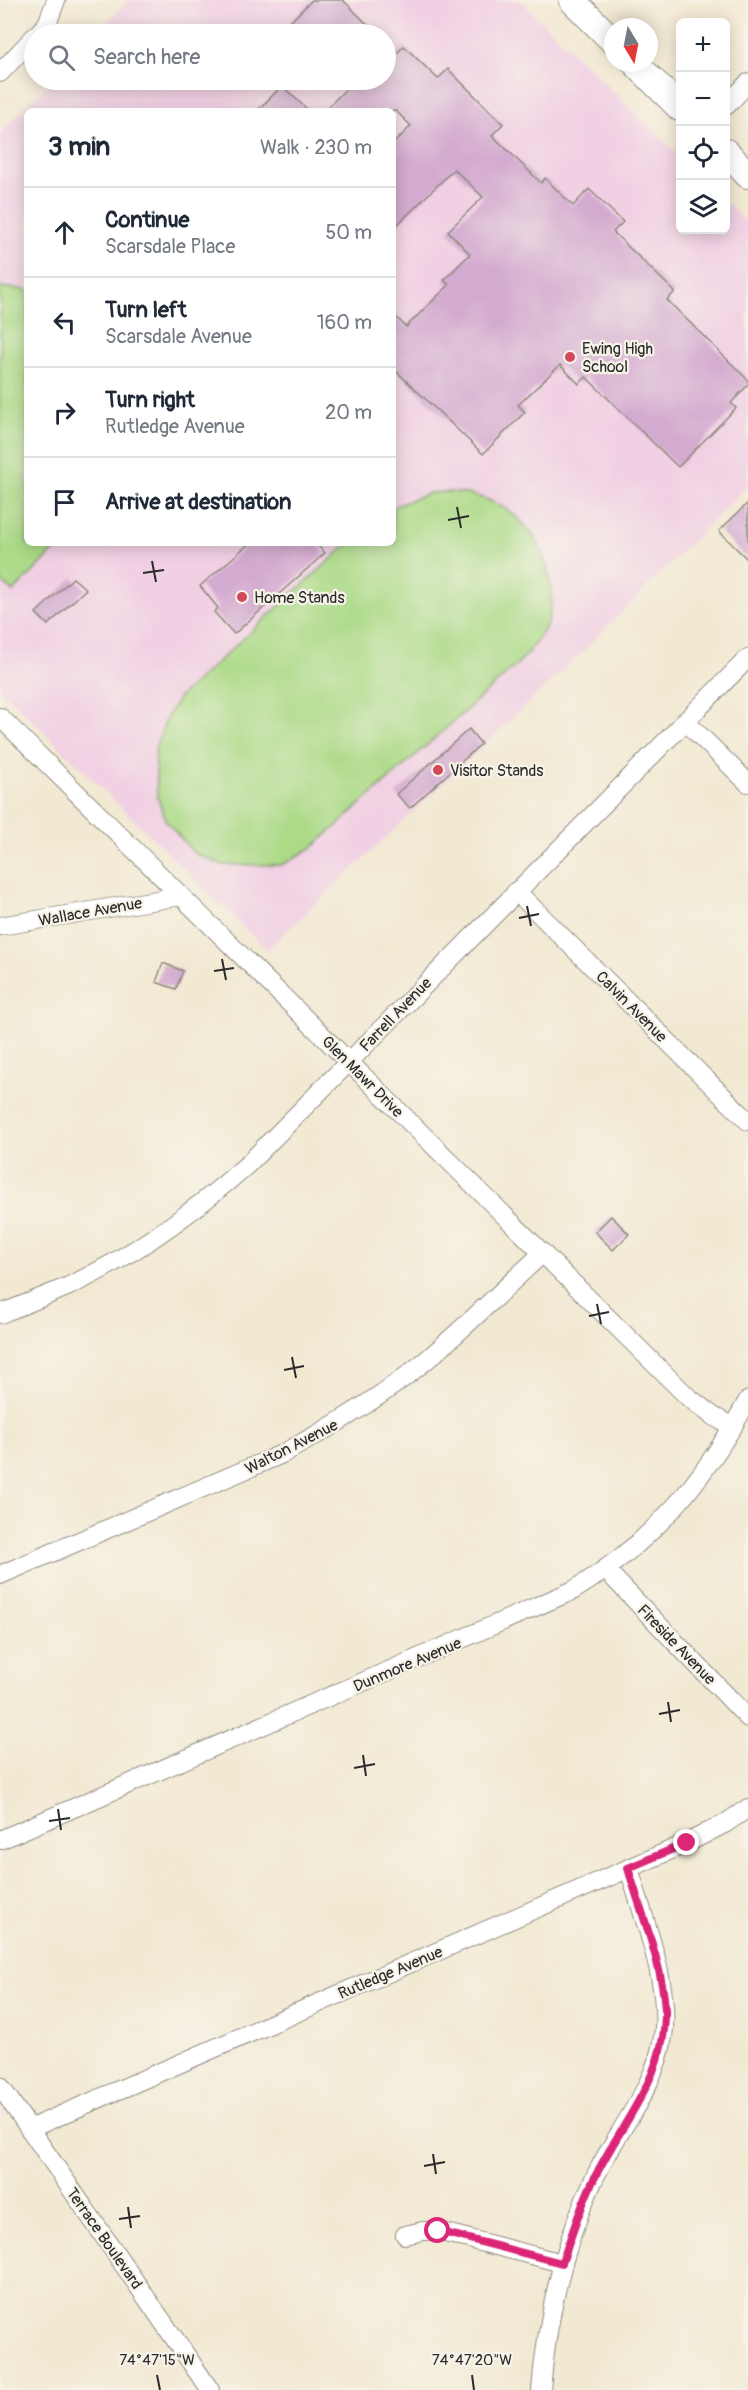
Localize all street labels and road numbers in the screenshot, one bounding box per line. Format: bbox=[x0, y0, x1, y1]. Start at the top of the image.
street label: Wallace Avenue bbox=[37, 893, 144, 931]
street label: Calvin Avenue bbox=[591, 967, 671, 1047]
street label: Farrell Avenue bbox=[355, 973, 436, 1056]
street label: Glen Mawr Drive bbox=[317, 1032, 407, 1122]
street label: Walton Avenue bbox=[242, 1415, 341, 1479]
street label: Fireside Avenue bbox=[633, 1600, 720, 1689]
street label: Dunmore Avenue bbox=[350, 1633, 465, 1697]
street label: Rutledge Avenue bbox=[335, 1942, 446, 2004]
street label: Terrace Boulevard bbox=[62, 2184, 147, 2293]

